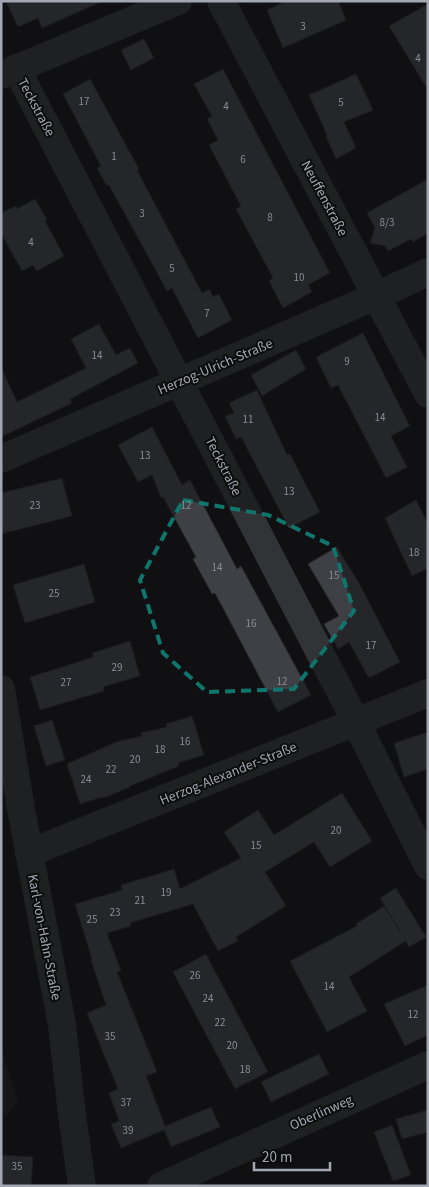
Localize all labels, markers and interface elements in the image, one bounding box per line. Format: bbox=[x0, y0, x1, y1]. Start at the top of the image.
house number: 3 bbox=[300, 19, 306, 34]
house number: 4 bbox=[415, 51, 421, 66]
street label: Teckstraße bbox=[12, 75, 60, 140]
house number: 17 bbox=[79, 94, 89, 109]
house number: 5 bbox=[338, 95, 344, 110]
house number: 4 bbox=[223, 99, 229, 114]
house number: 1 bbox=[111, 149, 117, 164]
house number: 6 bbox=[240, 152, 246, 167]
street label: Neuffenstraße bbox=[296, 157, 352, 240]
house number: 3 bbox=[139, 206, 145, 221]
house number: 8 bbox=[267, 210, 273, 225]
house number: 8/3 bbox=[380, 215, 394, 230]
house number: 4 bbox=[28, 235, 34, 250]
house number: 5 bbox=[169, 261, 175, 276]
house number: 10 bbox=[294, 270, 304, 285]
house number: 7 bbox=[204, 306, 210, 321]
street label: Herzog-Ulrich-Straße bbox=[155, 334, 276, 400]
house number: 14 bbox=[92, 348, 103, 363]
house number: 9 bbox=[344, 354, 350, 369]
house number: 14 bbox=[375, 410, 386, 425]
house number: 11 bbox=[243, 412, 253, 427]
street label: Teckstraße bbox=[200, 434, 247, 499]
house number: 13 bbox=[140, 448, 150, 463]
house number: 13 bbox=[284, 484, 294, 499]
house number: 23 bbox=[30, 498, 40, 513]
house number: 12 bbox=[181, 498, 191, 513]
house number: 18 bbox=[409, 545, 420, 560]
house number: 14 bbox=[212, 560, 223, 575]
house number: 15 bbox=[329, 568, 339, 583]
house number: 25 bbox=[49, 586, 59, 601]
house number: 16 bbox=[246, 616, 257, 631]
house number: 17 bbox=[366, 638, 376, 653]
house number: 29 bbox=[112, 660, 122, 675]
house number: 12 bbox=[277, 674, 287, 689]
house number: 27 bbox=[61, 675, 71, 690]
house number: 16 bbox=[180, 734, 191, 749]
street label: Herzog-Alexander-Straße bbox=[157, 737, 300, 811]
house number: 18 bbox=[155, 742, 166, 757]
house number: 20 bbox=[130, 752, 140, 767]
house number: 22 bbox=[106, 762, 116, 777]
house number: 24 bbox=[81, 772, 92, 787]
house number: 20 bbox=[331, 823, 341, 838]
house number: 15 bbox=[251, 838, 261, 853]
street label: Karl-von-Hahn-Straße bbox=[22, 872, 66, 1002]
house number: 19 bbox=[161, 885, 171, 900]
house number: 21 bbox=[135, 893, 145, 908]
house number: 23 bbox=[110, 905, 120, 920]
house number: 25 bbox=[87, 912, 97, 927]
house number: 26 bbox=[190, 968, 201, 983]
house number: 14 bbox=[324, 979, 335, 994]
house number: 24 bbox=[203, 991, 214, 1006]
house number: 12 bbox=[408, 1007, 418, 1022]
house number: 22 bbox=[215, 1015, 225, 1030]
house number: 35 bbox=[105, 1029, 115, 1044]
house number: 20 bbox=[227, 1038, 237, 1053]
house number: 18 bbox=[240, 1062, 251, 1077]
street label: Oberlinweg bbox=[287, 1090, 356, 1136]
house number: 37 bbox=[121, 1095, 131, 1110]
house number: 39 bbox=[123, 1123, 133, 1138]
scale bar bbox=[254, 1140, 330, 1172]
text: 20 m bbox=[262, 1147, 292, 1168]
house number: 35 bbox=[12, 1159, 22, 1174]

